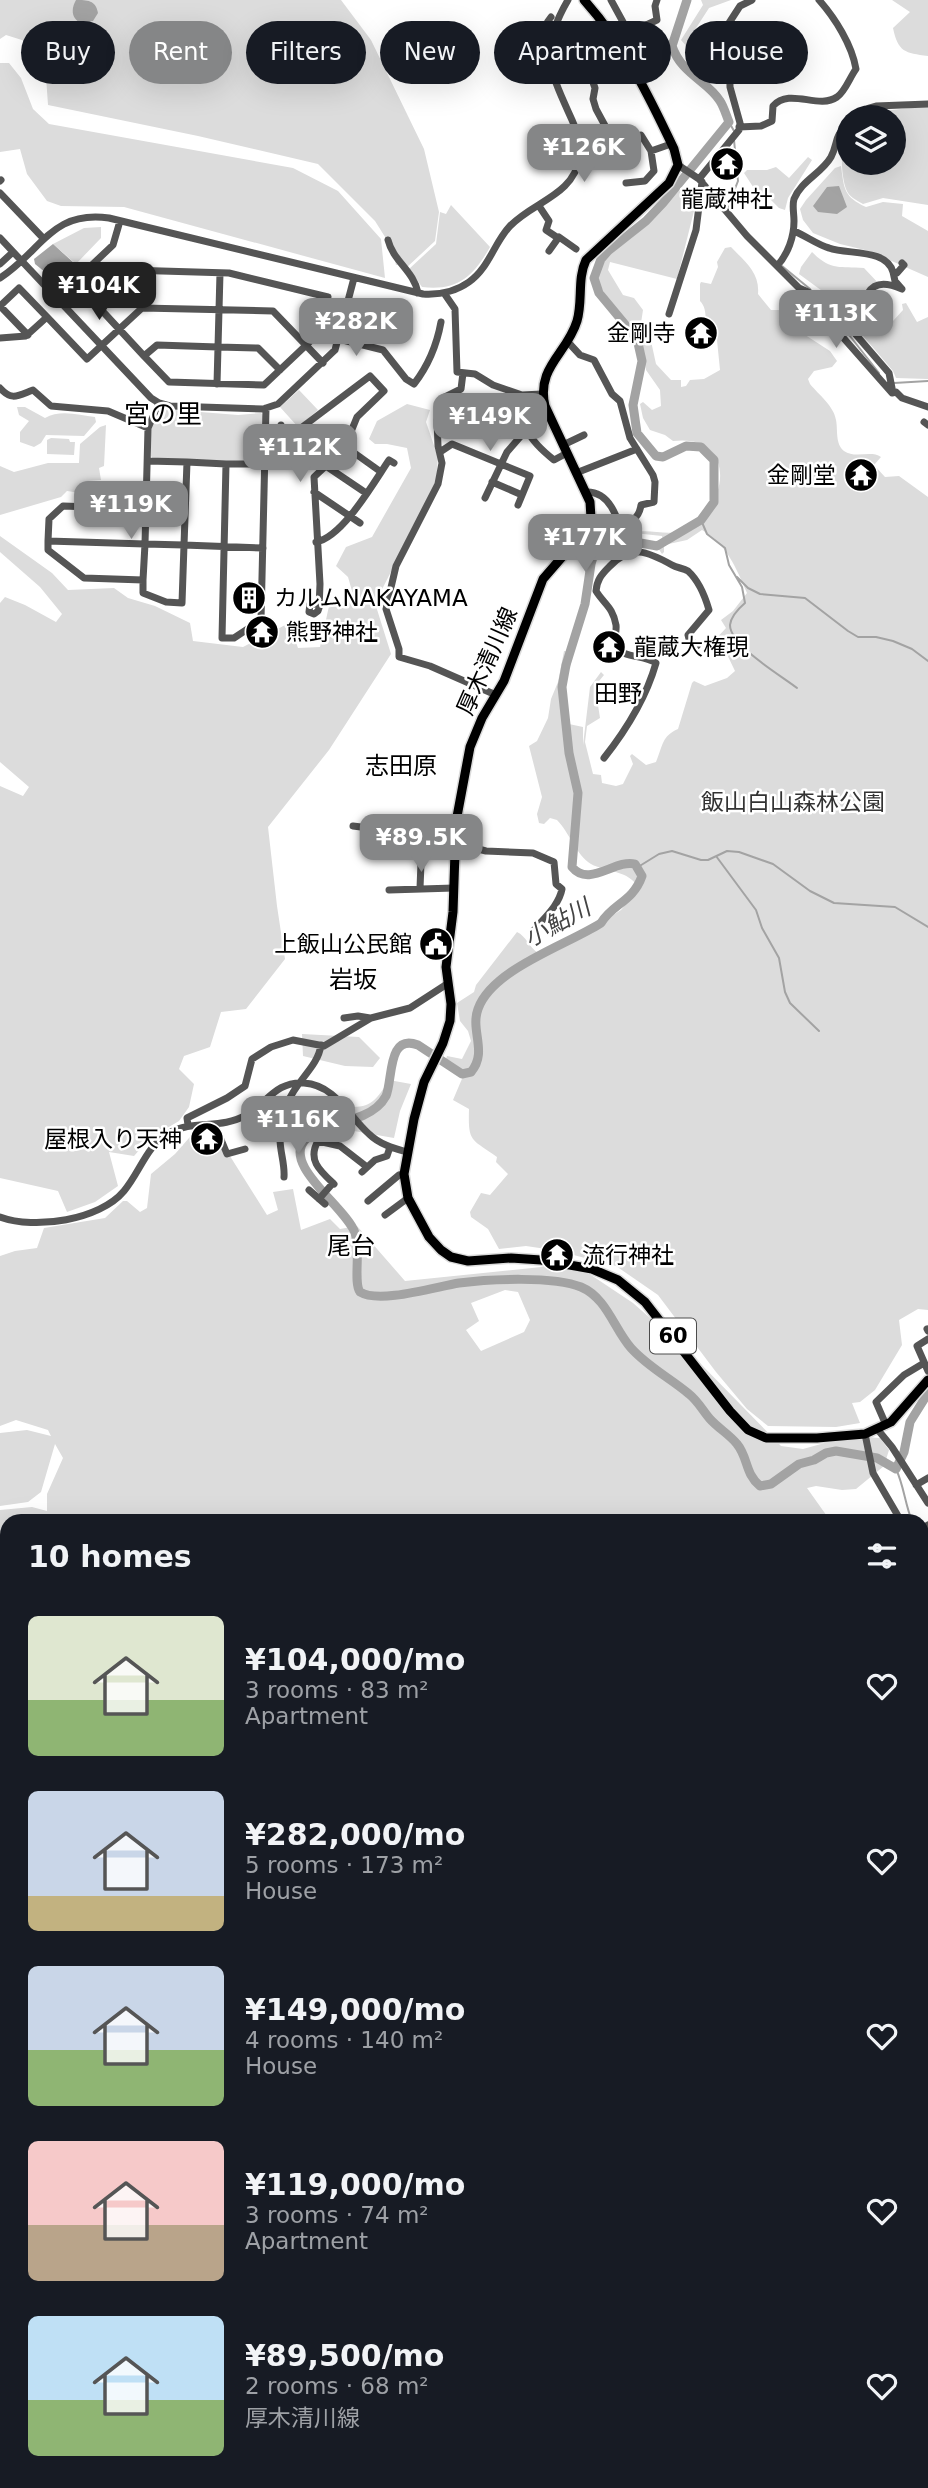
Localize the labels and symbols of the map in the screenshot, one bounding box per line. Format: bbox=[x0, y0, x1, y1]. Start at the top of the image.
pin: ¥126K bbox=[535, 124, 633, 184]
temple icon: 龍蔵神社 bbox=[708, 145, 746, 183]
place label: 龍蔵神社 bbox=[681, 186, 773, 212]
pin: ¥104K bbox=[50, 262, 148, 322]
pin: ¥113K bbox=[787, 290, 885, 350]
pin: ¥282K bbox=[307, 298, 405, 358]
temple icon: 金剛寺 bbox=[682, 314, 720, 352]
place label: 金剛寺 bbox=[607, 320, 676, 346]
pin: ¥149K bbox=[441, 393, 539, 453]
district label: 宮の里 bbox=[124, 399, 202, 429]
pin: ¥112K bbox=[251, 424, 349, 484]
temple icon: 金剛堂 bbox=[842, 456, 880, 494]
place label: 金剛堂 bbox=[767, 462, 836, 488]
pin: ¥119K bbox=[82, 482, 180, 541]
pin: ¥177K bbox=[536, 514, 634, 574]
building icon: カルムNAKAYAMA bbox=[230, 579, 268, 617]
place label: カルムNAKAYAMA bbox=[274, 585, 468, 611]
street label: 厚木清川線 bbox=[452, 603, 522, 719]
temple icon: 熊野神社 bbox=[243, 613, 281, 651]
place label: 熊野神社 bbox=[286, 619, 378, 645]
temple icon: 龍蔵大権現 bbox=[590, 628, 628, 666]
place label: 龍蔵大権現 bbox=[634, 634, 749, 660]
district label: 田野 bbox=[594, 680, 642, 708]
district label: 志田原 bbox=[365, 752, 437, 780]
park label: 飯山白山森林公園 bbox=[701, 789, 885, 815]
pin: ¥89.5K bbox=[364, 814, 478, 874]
water label: 小鮎川 bbox=[519, 892, 598, 953]
public building icon: 上飯山公民館 bbox=[417, 925, 455, 963]
place label: 上飯山公民館 bbox=[274, 931, 412, 957]
district label: 岩坂 bbox=[329, 966, 377, 994]
pin: ¥116K bbox=[249, 1096, 347, 1156]
temple icon: 屋根入り天神 bbox=[188, 1120, 226, 1158]
place label: 屋根入り天神 bbox=[44, 1126, 182, 1152]
district label: 尾台 bbox=[327, 1232, 375, 1260]
temple icon: 流行神社 bbox=[538, 1236, 576, 1274]
place label: 流行神社 bbox=[582, 1242, 674, 1268]
road number: 60 bbox=[650, 1318, 696, 1354]

